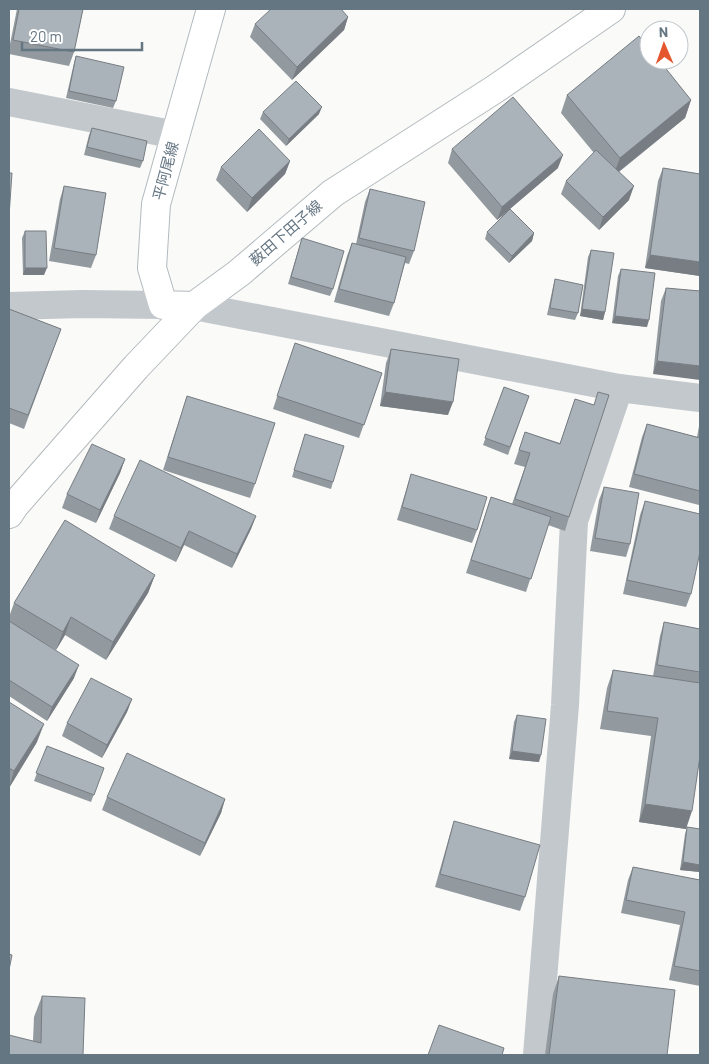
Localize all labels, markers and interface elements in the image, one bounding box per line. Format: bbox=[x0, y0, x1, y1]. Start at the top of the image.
scale bar bbox=[22, 20, 142, 52]
north arrow bbox=[639, 20, 689, 70]
text: N bbox=[659, 23, 668, 40]
text: 20 m bbox=[30, 27, 62, 45]
street label: 平阿尾線 bbox=[149, 139, 181, 202]
street label: 薮田下田子線 bbox=[245, 196, 325, 269]

